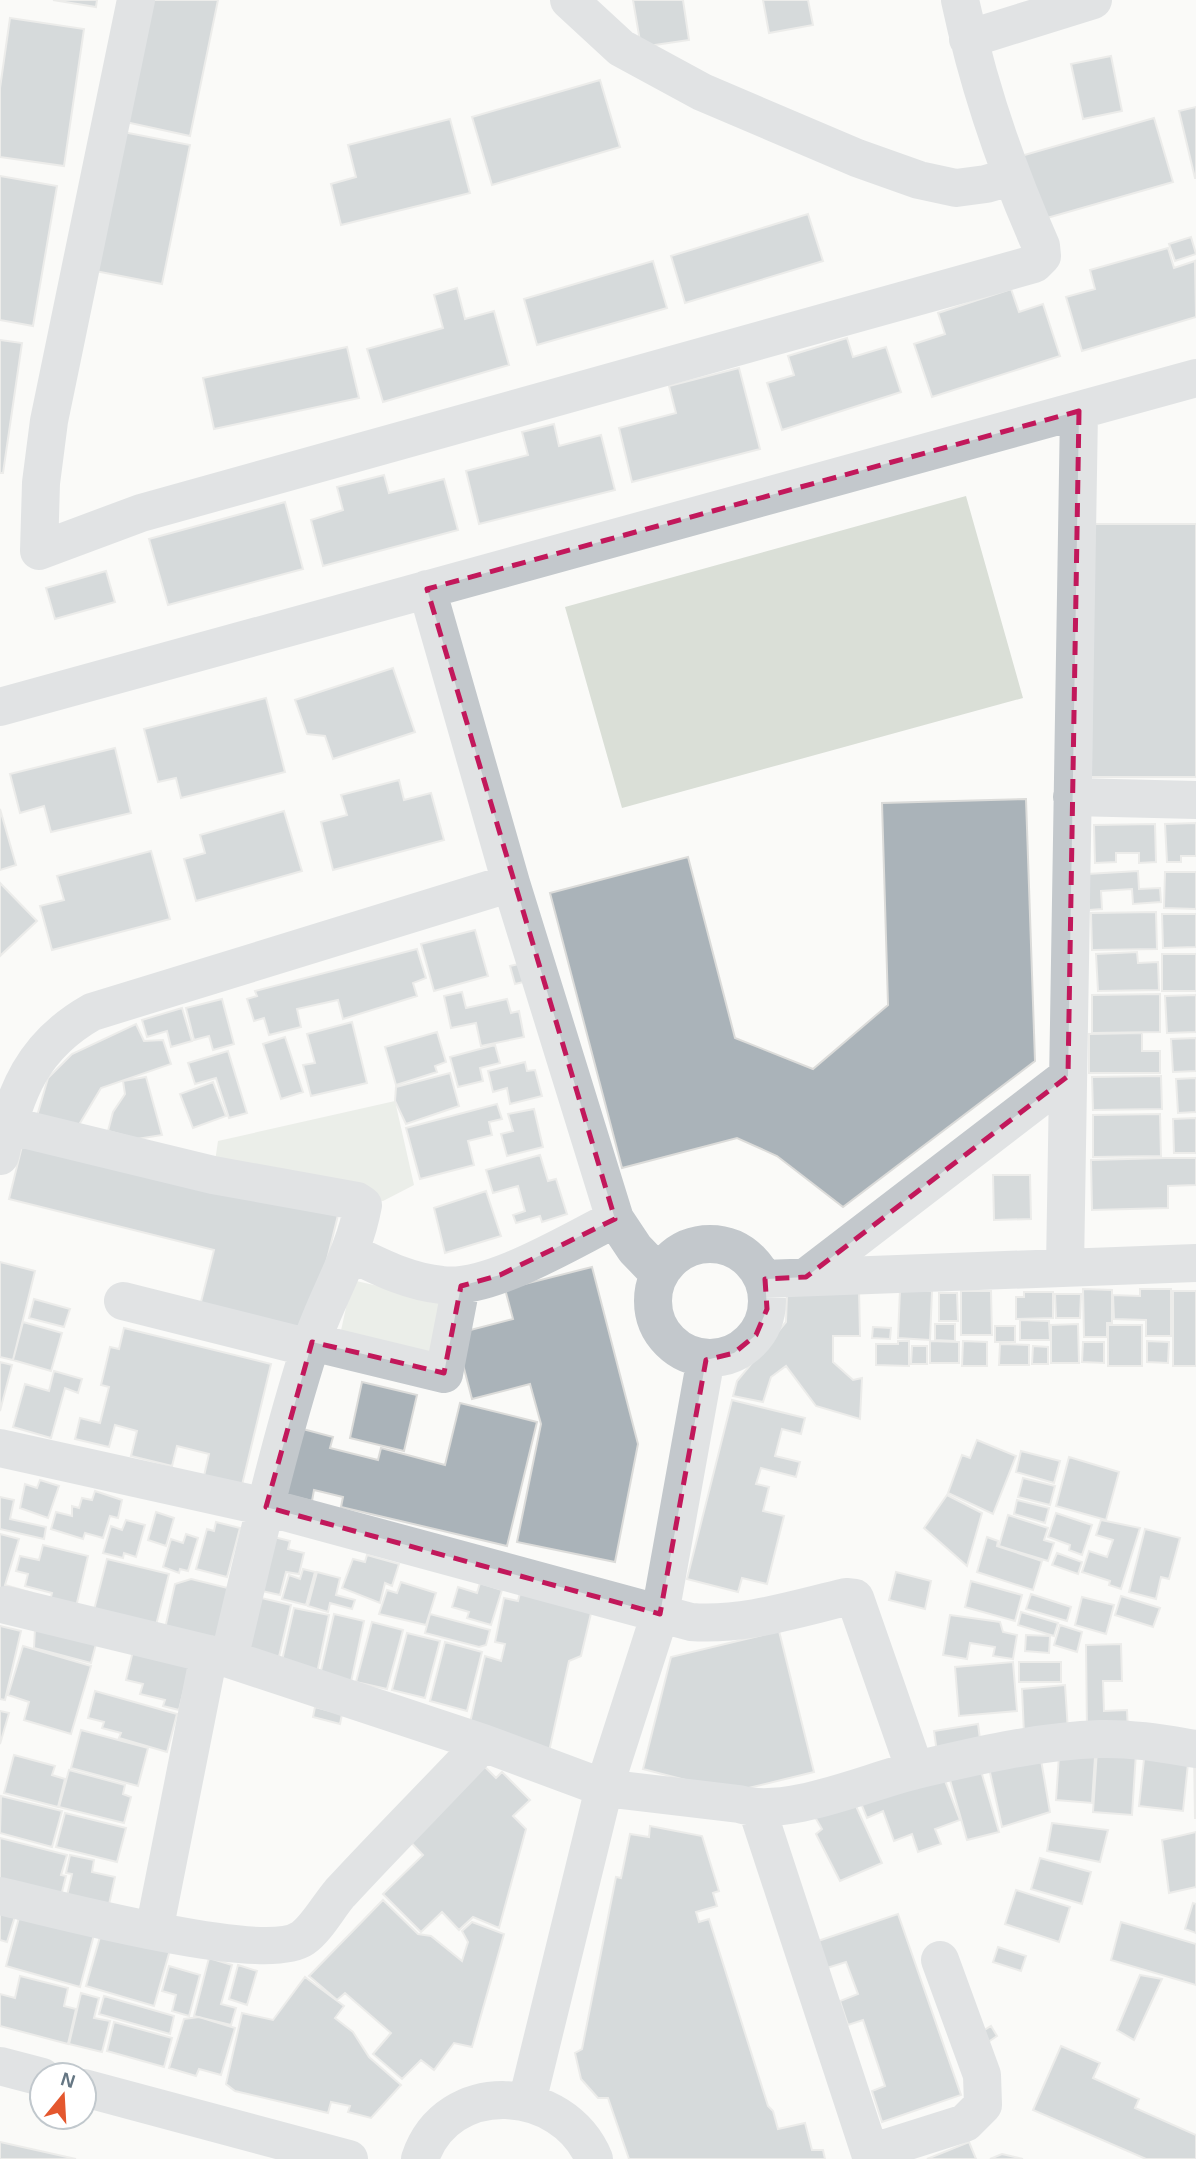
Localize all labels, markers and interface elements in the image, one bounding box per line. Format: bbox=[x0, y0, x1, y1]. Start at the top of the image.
north arrow bbox=[28, 2061, 98, 2131]
text: N bbox=[58, 2068, 78, 2092]

